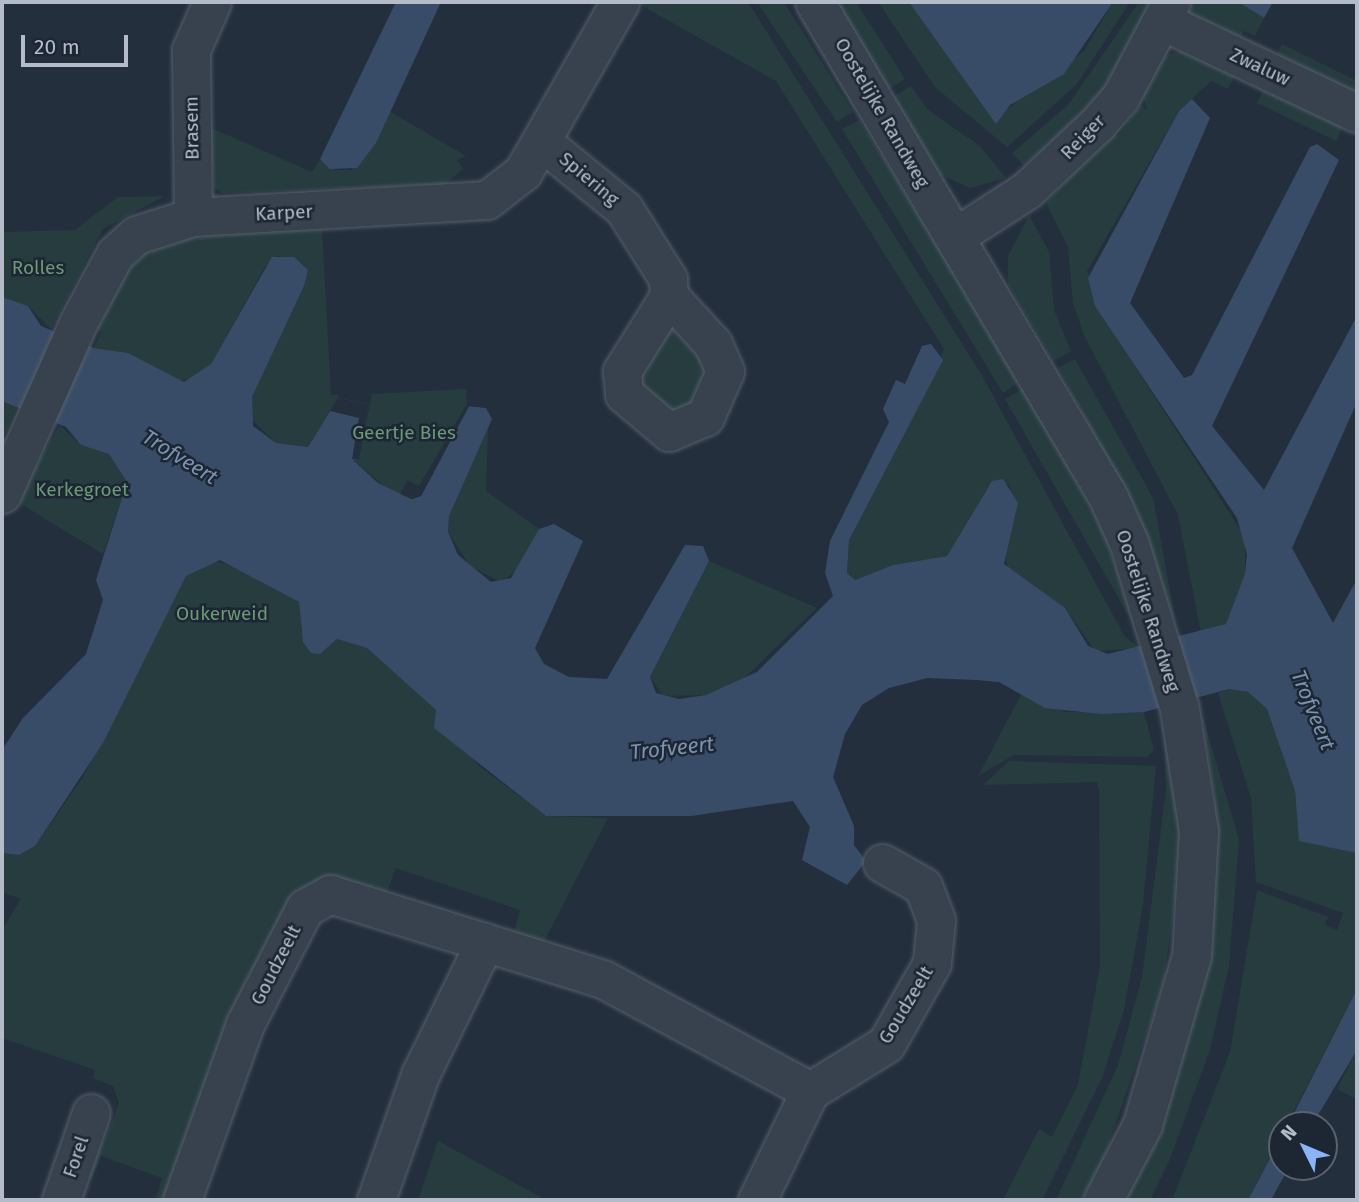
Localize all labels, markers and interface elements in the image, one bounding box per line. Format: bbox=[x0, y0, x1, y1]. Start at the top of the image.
scale bar bbox=[24, 21, 131, 65]
text: 20 m bbox=[34, 34, 80, 60]
street label: Oostelijke Randweg bbox=[830, 34, 934, 192]
street label: Zwaluw bbox=[1226, 43, 1294, 91]
street label: Brasem bbox=[180, 96, 204, 160]
street label: Reiger bbox=[1056, 110, 1110, 164]
street label: Spiering bbox=[554, 147, 624, 211]
street label: Karper bbox=[255, 200, 313, 226]
park label: Rolles bbox=[12, 257, 64, 279]
park label: Geertje Bies bbox=[352, 422, 456, 444]
water label: Trofveert bbox=[138, 424, 222, 490]
park label: Kerkegroet bbox=[35, 479, 129, 501]
street label: Oostelijke Randweg bbox=[1111, 527, 1185, 695]
park label: Oukerweid bbox=[176, 603, 268, 625]
water label: Trofveert bbox=[1286, 666, 1340, 754]
water label: Trofveert bbox=[629, 731, 715, 765]
street label: Goudzeelt bbox=[246, 921, 306, 1009]
street label: Goudzeelt bbox=[874, 962, 938, 1048]
north arrow bbox=[1268, 1111, 1338, 1181]
text: N bbox=[1276, 1120, 1301, 1145]
street label: Forel bbox=[58, 1133, 94, 1181]

